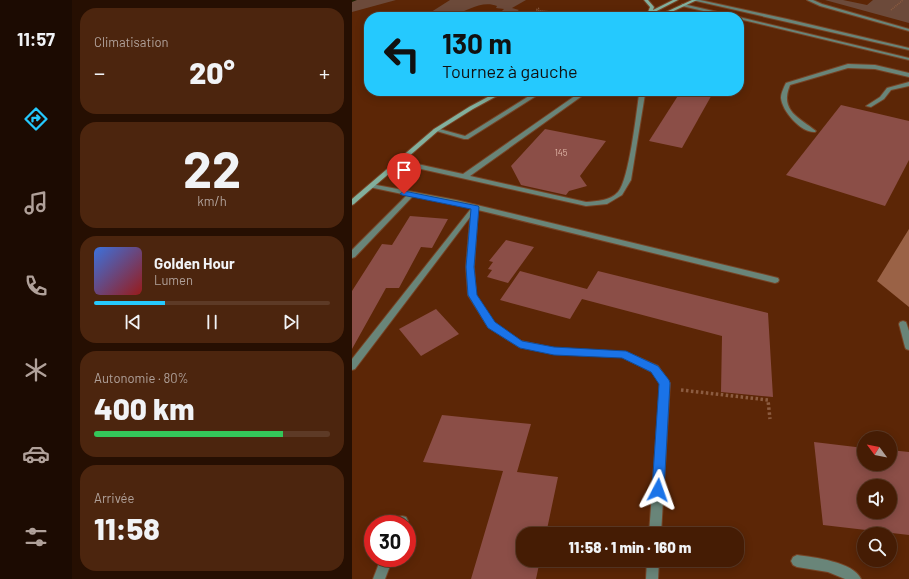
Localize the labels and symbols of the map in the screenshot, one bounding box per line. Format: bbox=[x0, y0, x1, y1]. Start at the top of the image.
house number: 145 bbox=[555, 147, 568, 158]
pin bbox=[387, 153, 421, 194]
north arrow bbox=[857, 431, 897, 471]
position arrow bbox=[637, 469, 679, 511]
speed limit sign: 30 bbox=[364, 515, 416, 567]

